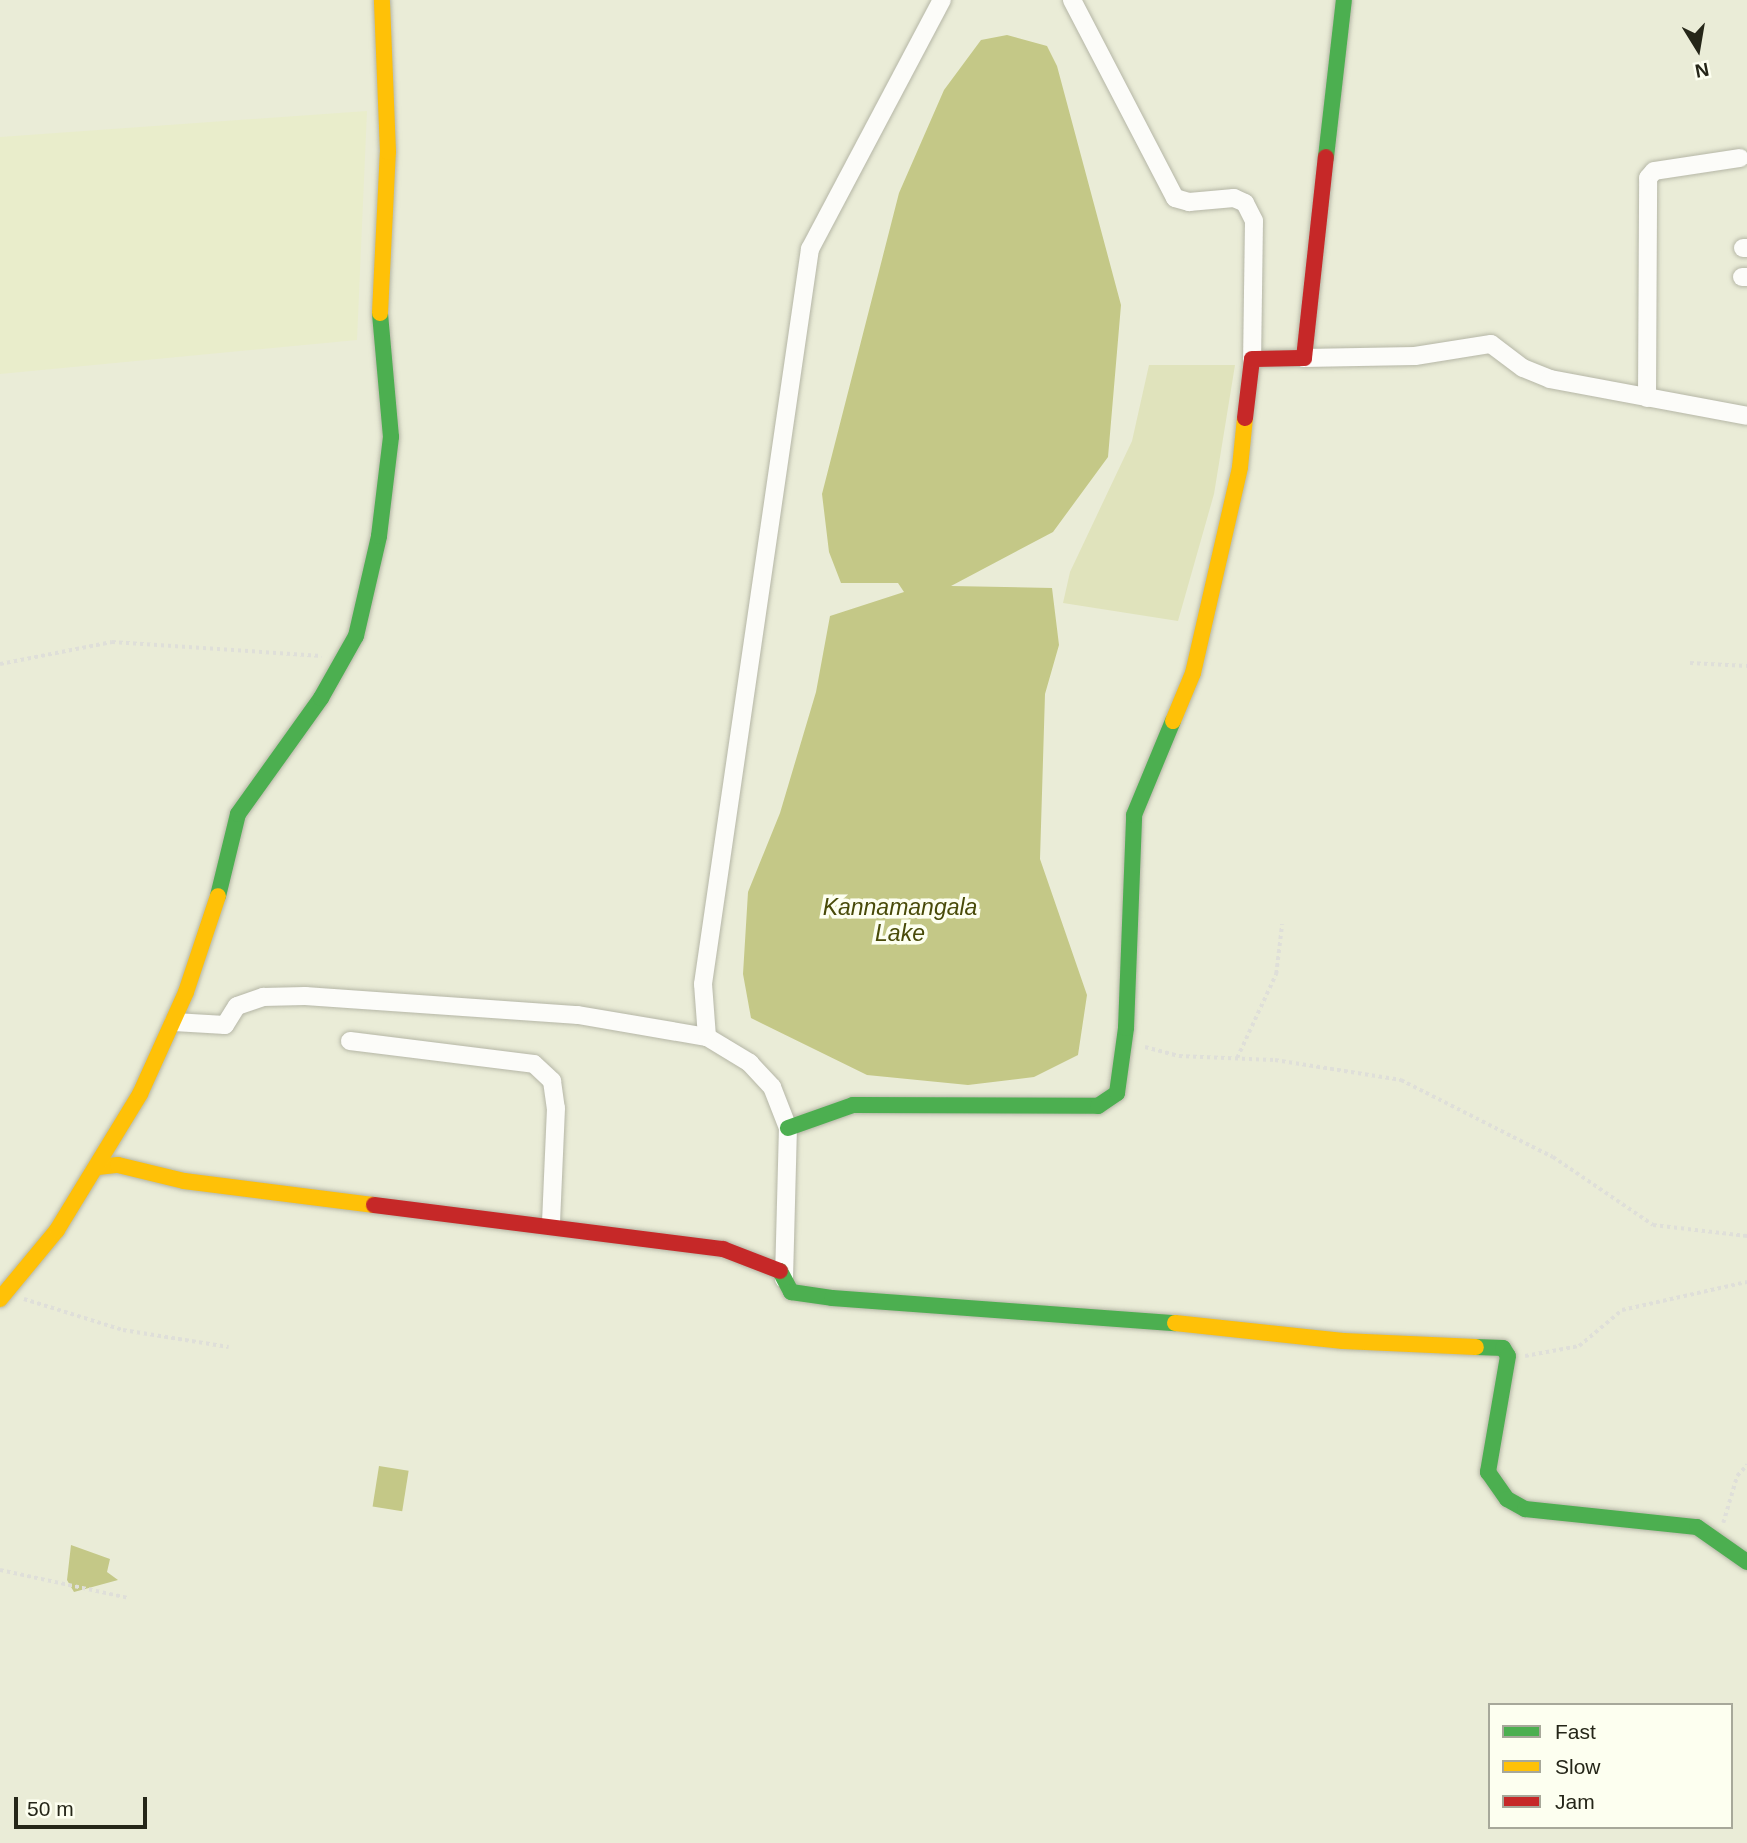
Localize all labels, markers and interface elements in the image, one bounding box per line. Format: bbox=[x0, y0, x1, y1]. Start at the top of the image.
north arrow bbox=[1663, 14, 1733, 84]
text: N bbox=[1693, 58, 1711, 82]
water label: Kannamangala Lake bbox=[823, 893, 977, 947]
legend bbox=[1488, 1703, 1733, 1829]
text: Fast bbox=[1555, 1720, 1596, 1743]
text: Slow bbox=[1555, 1755, 1601, 1778]
scale bar bbox=[18, 1784, 150, 1828]
text: Jam bbox=[1555, 1790, 1595, 1813]
text: 50 m bbox=[27, 1797, 74, 1820]

